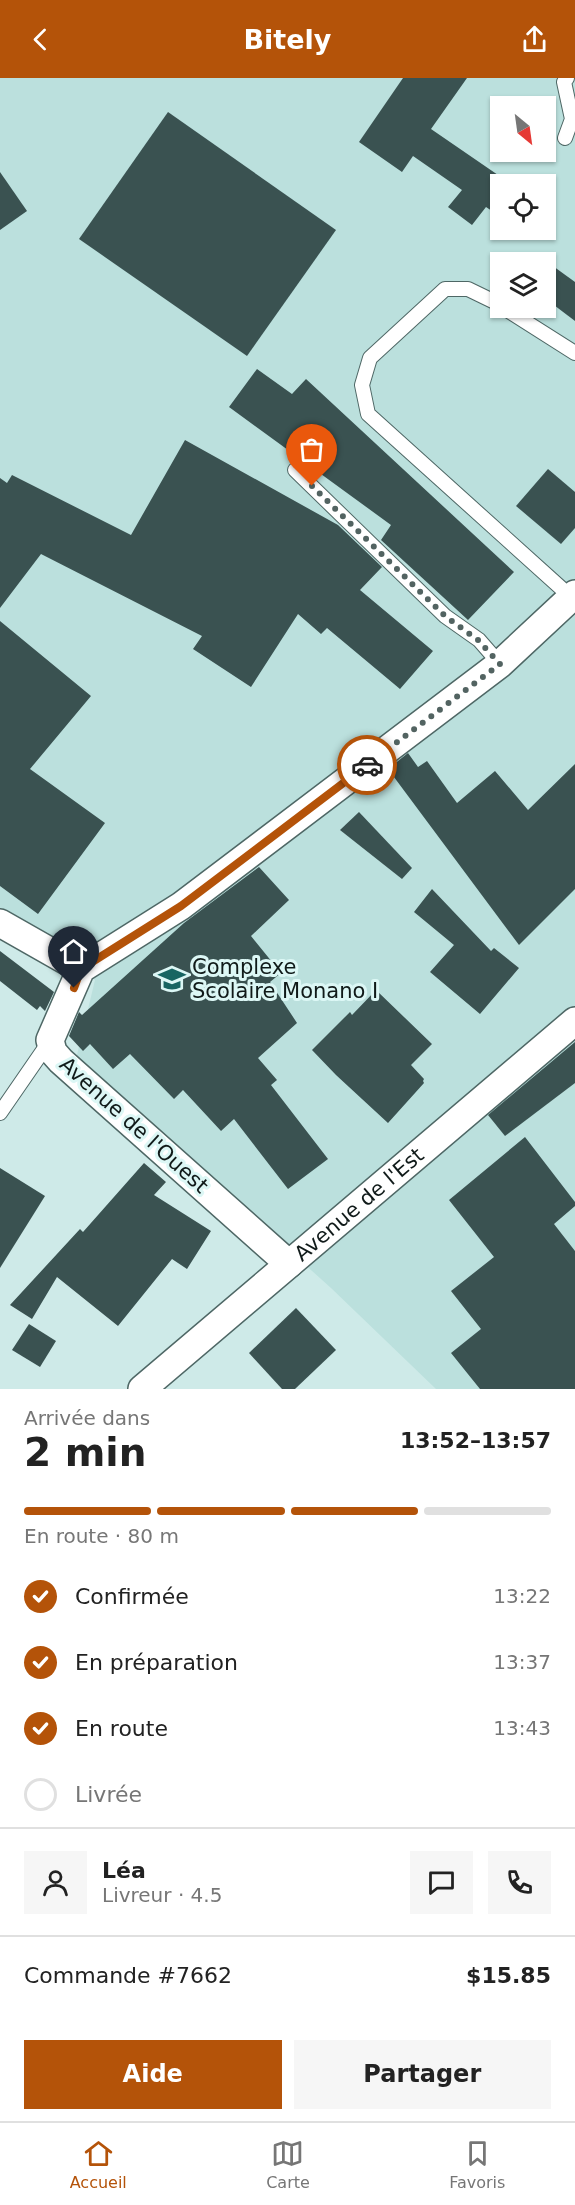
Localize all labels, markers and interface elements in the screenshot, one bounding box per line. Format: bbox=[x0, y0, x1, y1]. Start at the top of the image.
icon: back bbox=[24, 23, 57, 56]
icon: share bbox=[518, 23, 551, 56]
text: Bitely bbox=[244, 24, 331, 55]
north arrow bbox=[490, 96, 556, 162]
map controls bbox=[490, 96, 556, 318]
button: locate bbox=[490, 174, 556, 240]
button: layers bbox=[490, 252, 556, 318]
pin bbox=[286, 424, 337, 486]
icon: bag bbox=[295, 433, 328, 466]
courier bbox=[337, 735, 397, 795]
icon: car bbox=[351, 749, 384, 782]
pin bbox=[48, 926, 99, 988]
icon: home bbox=[57, 935, 90, 968]
place label: Complexe Scolaire Monano I bbox=[192, 955, 378, 1003]
school or university icon: Complexe Scolaire Monano I bbox=[157, 964, 187, 994]
street label: Avenue de l'Ouest bbox=[55, 1052, 213, 1198]
street label: Avenue de l'Est bbox=[290, 1143, 429, 1266]
text: Arrivée dans bbox=[24, 1406, 150, 1430]
text: 13:52–13:57 bbox=[400, 1428, 551, 1453]
text: 2 min bbox=[24, 1430, 146, 1475]
text: En route · 80 m bbox=[24, 1524, 179, 1548]
icon: check bbox=[24, 1580, 57, 1613]
text: Confirmée bbox=[75, 1584, 189, 1609]
text: 13:22 bbox=[493, 1584, 551, 1608]
icon: check bbox=[24, 1646, 57, 1679]
text: En préparation bbox=[75, 1650, 238, 1675]
text: 13:37 bbox=[493, 1650, 551, 1674]
icon: check bbox=[24, 1712, 57, 1745]
text: En route bbox=[75, 1716, 168, 1741]
text: 13:43 bbox=[493, 1716, 551, 1740]
text: Livrée bbox=[75, 1782, 142, 1807]
button: person bbox=[24, 1851, 87, 1914]
button: chat bbox=[410, 1851, 473, 1914]
button: phone bbox=[488, 1851, 551, 1914]
text: Léa bbox=[102, 1858, 146, 1883]
text: Livreur · 4.5 bbox=[102, 1883, 222, 1907]
text: Commande #7662 bbox=[24, 1963, 232, 1988]
text: $15.85 bbox=[466, 1963, 551, 1988]
button: Aide bbox=[24, 2040, 282, 2109]
button: Partager bbox=[294, 2040, 551, 2109]
tab: Accueil bbox=[70, 2137, 127, 2192]
tab: Carte bbox=[266, 2137, 310, 2192]
tab: Favoris bbox=[449, 2137, 505, 2192]

